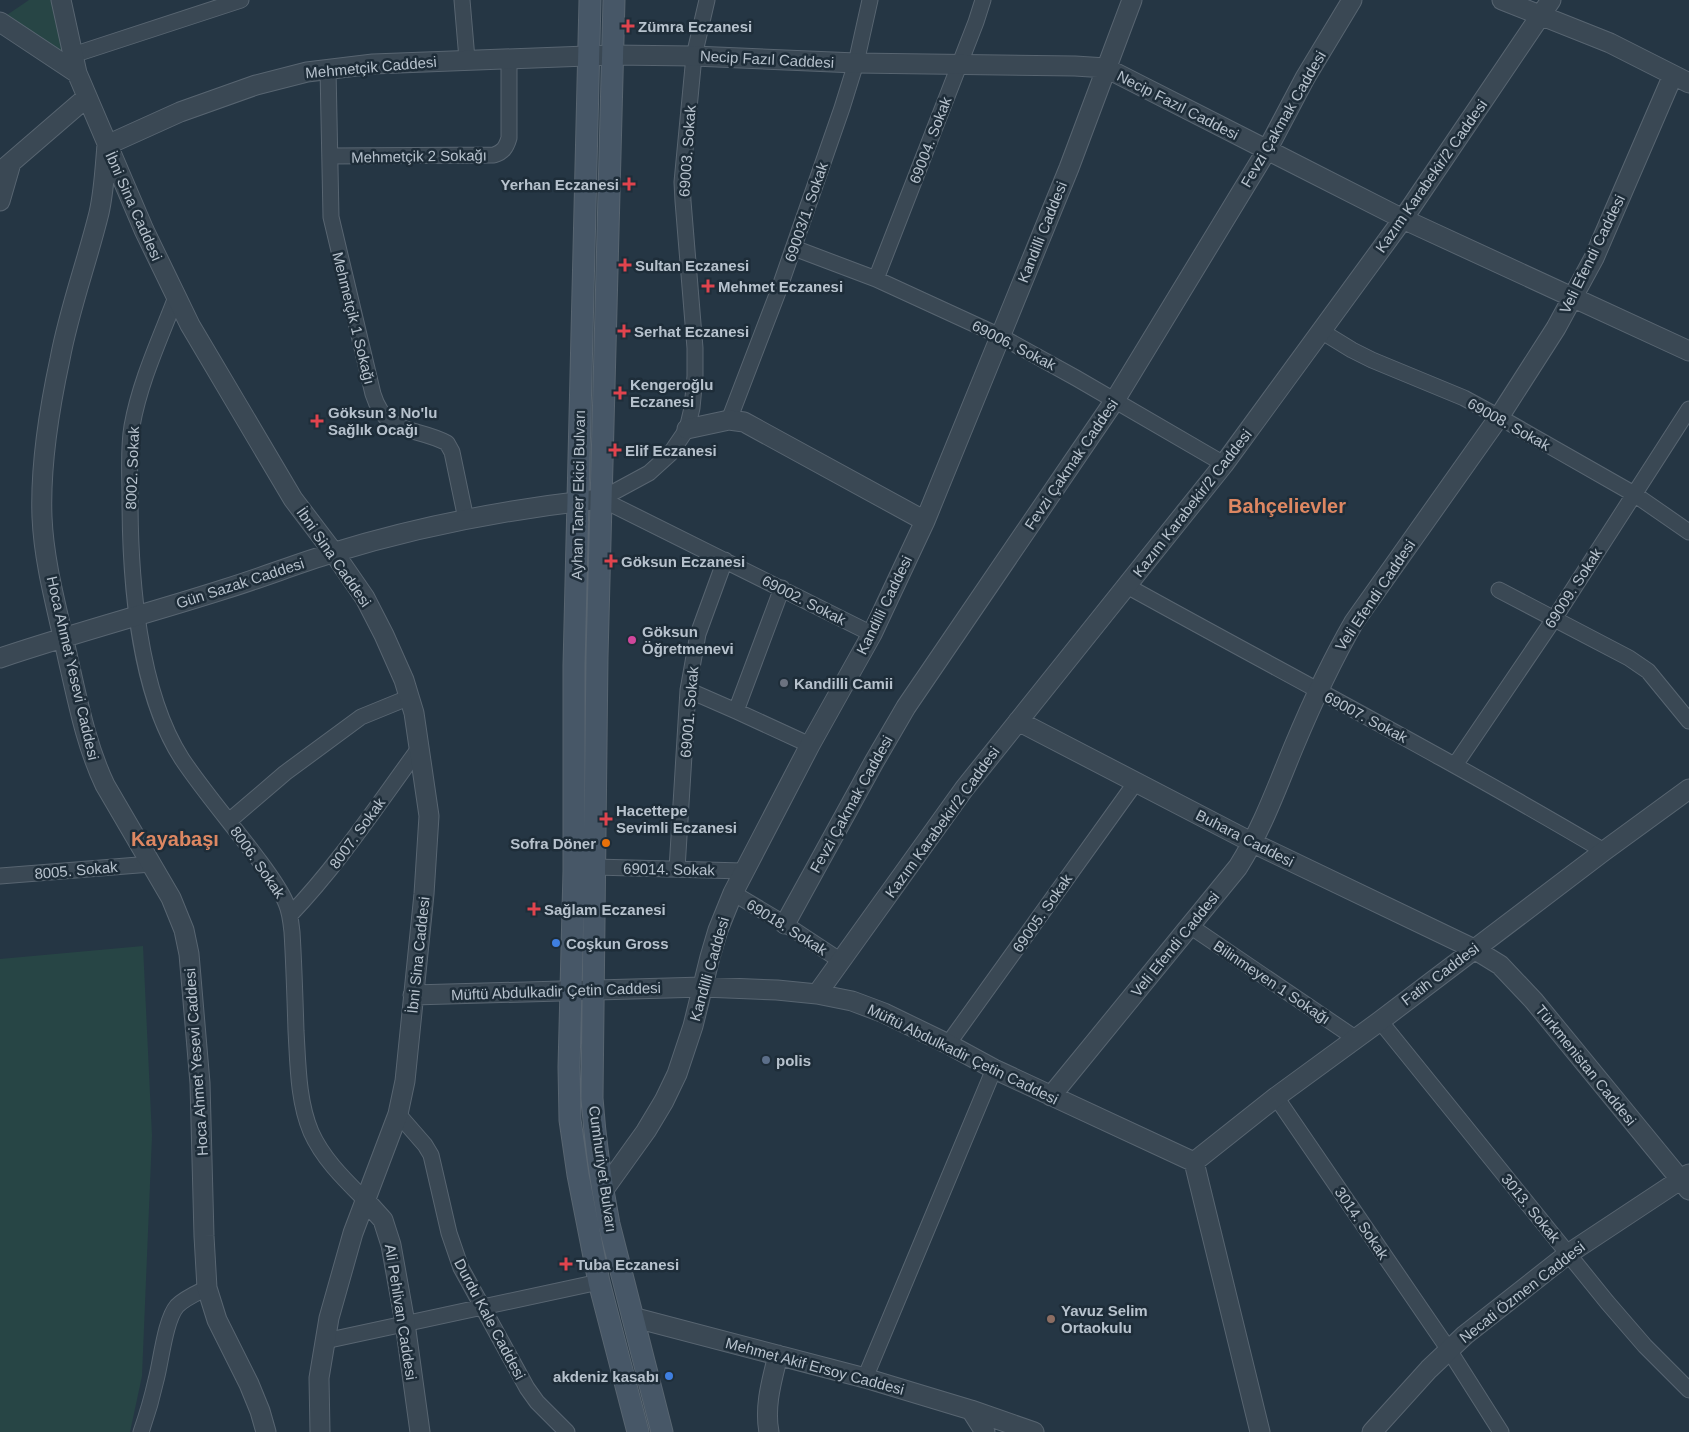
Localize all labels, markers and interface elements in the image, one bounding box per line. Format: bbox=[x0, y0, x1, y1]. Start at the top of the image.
place label: Zümra Eczanesi bbox=[638, 18, 752, 35]
marker: Zümra Eczanesi bbox=[622, 20, 634, 32]
street label: Necip Fazıl Caddesi bbox=[700, 47, 834, 71]
street label: Fevzi Çakmak Caddesi bbox=[1237, 48, 1329, 190]
street label: Mehmetçik Caddesi bbox=[305, 53, 437, 81]
street label: Necip Fazıl Caddesi bbox=[1114, 67, 1242, 143]
street label: 69004. Sokak bbox=[906, 94, 955, 186]
street label: Kazım Karabekir/2 Caddesi bbox=[1372, 96, 1490, 256]
street label: 69003. Sokak bbox=[675, 104, 699, 197]
street label: Mehmetçik 2 Sokağı bbox=[351, 146, 487, 166]
street label: İbni Sina Caddesi bbox=[102, 149, 166, 263]
street label: 69003/1. Sokak bbox=[781, 159, 831, 264]
place label: Yerhan Eczanesi bbox=[501, 176, 619, 193]
marker: Yerhan Eczanesi bbox=[623, 178, 635, 190]
street label: Kandilli Caddesi bbox=[1014, 179, 1070, 285]
street label: Veli Efendi Caddesi bbox=[1556, 192, 1628, 316]
street label: Mehmetçik 1 Sokağı bbox=[329, 250, 379, 386]
place label: Sultan Eczanesi bbox=[635, 257, 749, 274]
marker: Sultan Eczanesi bbox=[619, 259, 631, 271]
place label: Mehmet Eczanesi bbox=[718, 278, 843, 295]
marker: Mehmet Eczanesi bbox=[702, 280, 714, 292]
street label: 69006. Sokak bbox=[969, 317, 1059, 374]
place label: Serhat Eczanesi bbox=[634, 323, 749, 340]
marker: Serhat Eczanesi bbox=[618, 325, 630, 337]
place label: Kengeroğlu Eczanesi bbox=[630, 376, 713, 410]
marker: Kengeroğlu Eczanesi bbox=[614, 387, 626, 399]
street label: 69008. Sokak bbox=[1465, 394, 1554, 454]
street label: Fevzi Çakmak Caddesi bbox=[1021, 395, 1121, 533]
place label: Göksun 3 No'lu Sağlık Ocağı bbox=[328, 404, 437, 438]
street label: Ayhan Taner Ekici Bulvarı bbox=[568, 410, 588, 580]
marker: Göksun 3 No'lu Sağlık Ocağı bbox=[310, 414, 324, 428]
street label: 8002. Sokak bbox=[122, 426, 142, 510]
street label: Kazım Karabekir/2 Caddesi bbox=[1129, 426, 1255, 580]
place label: Elif Eczanesi bbox=[625, 442, 717, 459]
marker: Elif Eczanesi bbox=[609, 444, 621, 456]
district label: Bahçelievler bbox=[1228, 495, 1346, 517]
street label: İbni Sina Caddesi bbox=[293, 504, 375, 610]
street label: Veli Efendi Caddesi bbox=[1332, 536, 1418, 654]
street label: 69009. Sokak bbox=[1541, 544, 1605, 631]
place label: Göksun Eczanesi bbox=[621, 553, 745, 570]
street label: Kandilli Caddesi bbox=[853, 553, 915, 657]
street label: Gün Sazak Caddesi bbox=[174, 554, 306, 612]
marker: Göksun Eczanesi bbox=[605, 555, 617, 567]
street label: 69002. Sokak bbox=[759, 572, 849, 629]
street label: Hoca Ahmet Yesevi Caddesi bbox=[44, 574, 102, 762]
place label: Göksun Öğretmenevi bbox=[642, 623, 734, 657]
marker: Göksun Öğretmenevi bbox=[626, 634, 638, 646]
street label: 69001. Sokak bbox=[677, 665, 702, 758]
place label: Kandilli Camii bbox=[794, 675, 893, 692]
marker: Kandilli Camii bbox=[778, 677, 790, 689]
street label: 69007. Sokak bbox=[1322, 688, 1411, 746]
street label: Fevzi Çakmak Caddesi bbox=[806, 732, 896, 876]
street label: Kazım Karabekir/2 Caddesi bbox=[881, 743, 1003, 901]
street label: 8007. Sokak bbox=[326, 794, 389, 872]
place label: Hacettepe Sevimli Eczanesi bbox=[616, 802, 737, 836]
street label: Buhara Caddesi bbox=[1193, 806, 1297, 870]
marker: Hacettepe Sevimli Eczanesi bbox=[600, 813, 612, 825]
street label: 8006. Sokak bbox=[227, 823, 289, 901]
district label: Kayabaşı bbox=[131, 828, 219, 850]
place label: Sofra Döner bbox=[510, 835, 596, 852]
marker: Sofra Döner bbox=[600, 837, 612, 849]
street label: 8005. Sokak bbox=[34, 858, 119, 882]
street label: 69014. Sokak bbox=[623, 860, 716, 878]
street label: 69005. Sokak bbox=[1009, 870, 1076, 955]
street label: Veli Efendi Caddesi bbox=[1127, 888, 1223, 1000]
street label: 69018. Sokak bbox=[744, 895, 831, 959]
street label: İbni Sina Caddesi bbox=[403, 896, 433, 1014]
place label: Sağlam Eczanesi bbox=[544, 901, 666, 918]
marker: Sağlam Eczanesi bbox=[528, 903, 540, 915]
street label: Kandilli Caddesi bbox=[686, 915, 732, 1023]
place label: Coşkun Gross bbox=[566, 935, 669, 952]
marker: Coşkun Gross bbox=[550, 937, 562, 949]
street label: Bilinmeyen 1 Sokağı bbox=[1211, 937, 1333, 1027]
street label: Fatih Caddesi bbox=[1398, 939, 1482, 1009]
street label: Hoca Ahmet Yesevi Caddesi bbox=[181, 967, 211, 1157]
street label: Müftü Abdulkadir Çetin Caddesi bbox=[451, 979, 661, 1003]
street label: Müftü Abdulkadir Çetin Caddesi bbox=[865, 1000, 1061, 1108]
street label: Türkmenistan Caddesi bbox=[1532, 1001, 1640, 1129]
place label: polis bbox=[776, 1052, 811, 1069]
marker: polis bbox=[760, 1054, 772, 1066]
street label: Cumhuriyet Bulvarı bbox=[586, 1105, 620, 1233]
street label: 3013. Sokak bbox=[1498, 1170, 1564, 1246]
street label: 3014. Sokak bbox=[1332, 1184, 1393, 1263]
street label: Necati Özmen Caddesi bbox=[1456, 1238, 1588, 1346]
street label: Ali Pehlivan Caddesi bbox=[382, 1243, 420, 1381]
street label: Durdu Kale Caddesi bbox=[451, 1256, 529, 1382]
place label: Tuba Eczanesi bbox=[576, 1256, 679, 1273]
marker: Tuba Eczanesi bbox=[560, 1258, 572, 1270]
place label: Yavuz Selim Ortaokulu bbox=[1061, 1302, 1148, 1336]
marker: Yavuz Selim Ortaokulu bbox=[1045, 1313, 1057, 1325]
street label: Mehmet Akif Ersoy Caddesi bbox=[724, 1334, 906, 1398]
place label: akdeniz kasabı bbox=[553, 1368, 659, 1385]
marker: akdeniz kasabı bbox=[663, 1370, 675, 1382]

